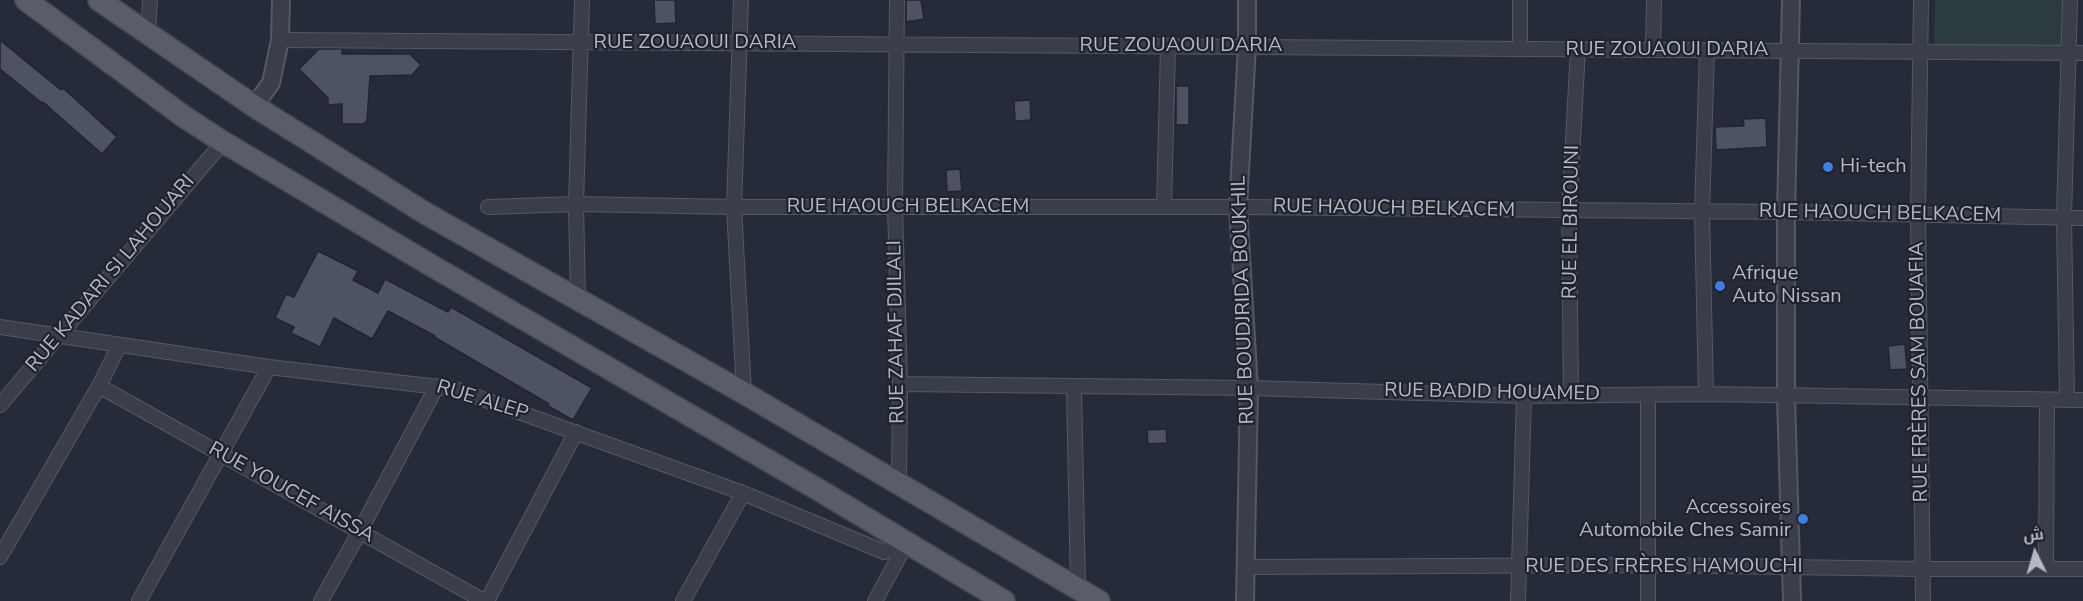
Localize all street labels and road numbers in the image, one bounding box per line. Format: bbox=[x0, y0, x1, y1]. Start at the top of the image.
street label: RUE ZOUAOUI DARIA bbox=[594, 31, 796, 55]
street label: RUE ZOUAOUI DARIA bbox=[1080, 34, 1282, 58]
street label: RUE ZOUAOUI DARIA bbox=[1566, 38, 1768, 62]
street label: RUE EL BIROUNI bbox=[1559, 145, 1585, 299]
street label: RUE KADARI SI LAHOUARI bbox=[22, 171, 200, 377]
street label: RUE BOUDJRIDA BOUKHIL bbox=[1228, 175, 1260, 425]
street label: RUE HAOUCH BELKACEM bbox=[787, 195, 1029, 219]
street label: RUE HAOUCH BELKACEM bbox=[1273, 195, 1515, 223]
street label: RUE HAOUCH BELKACEM bbox=[1759, 200, 2001, 228]
street label: RUE ZAHAF DJILALI bbox=[883, 240, 911, 424]
street label: RUE FRÈRES SAM BOUAFIA bbox=[1906, 241, 1934, 503]
street label: RUE ALEP bbox=[433, 376, 531, 426]
street label: RUE BADID HOUAMED bbox=[1384, 379, 1600, 407]
street label: RUE YOUCEF AISSA bbox=[204, 437, 378, 549]
street label: RUE DES FRÈRES HAMOUCHI bbox=[1525, 555, 1803, 579]

